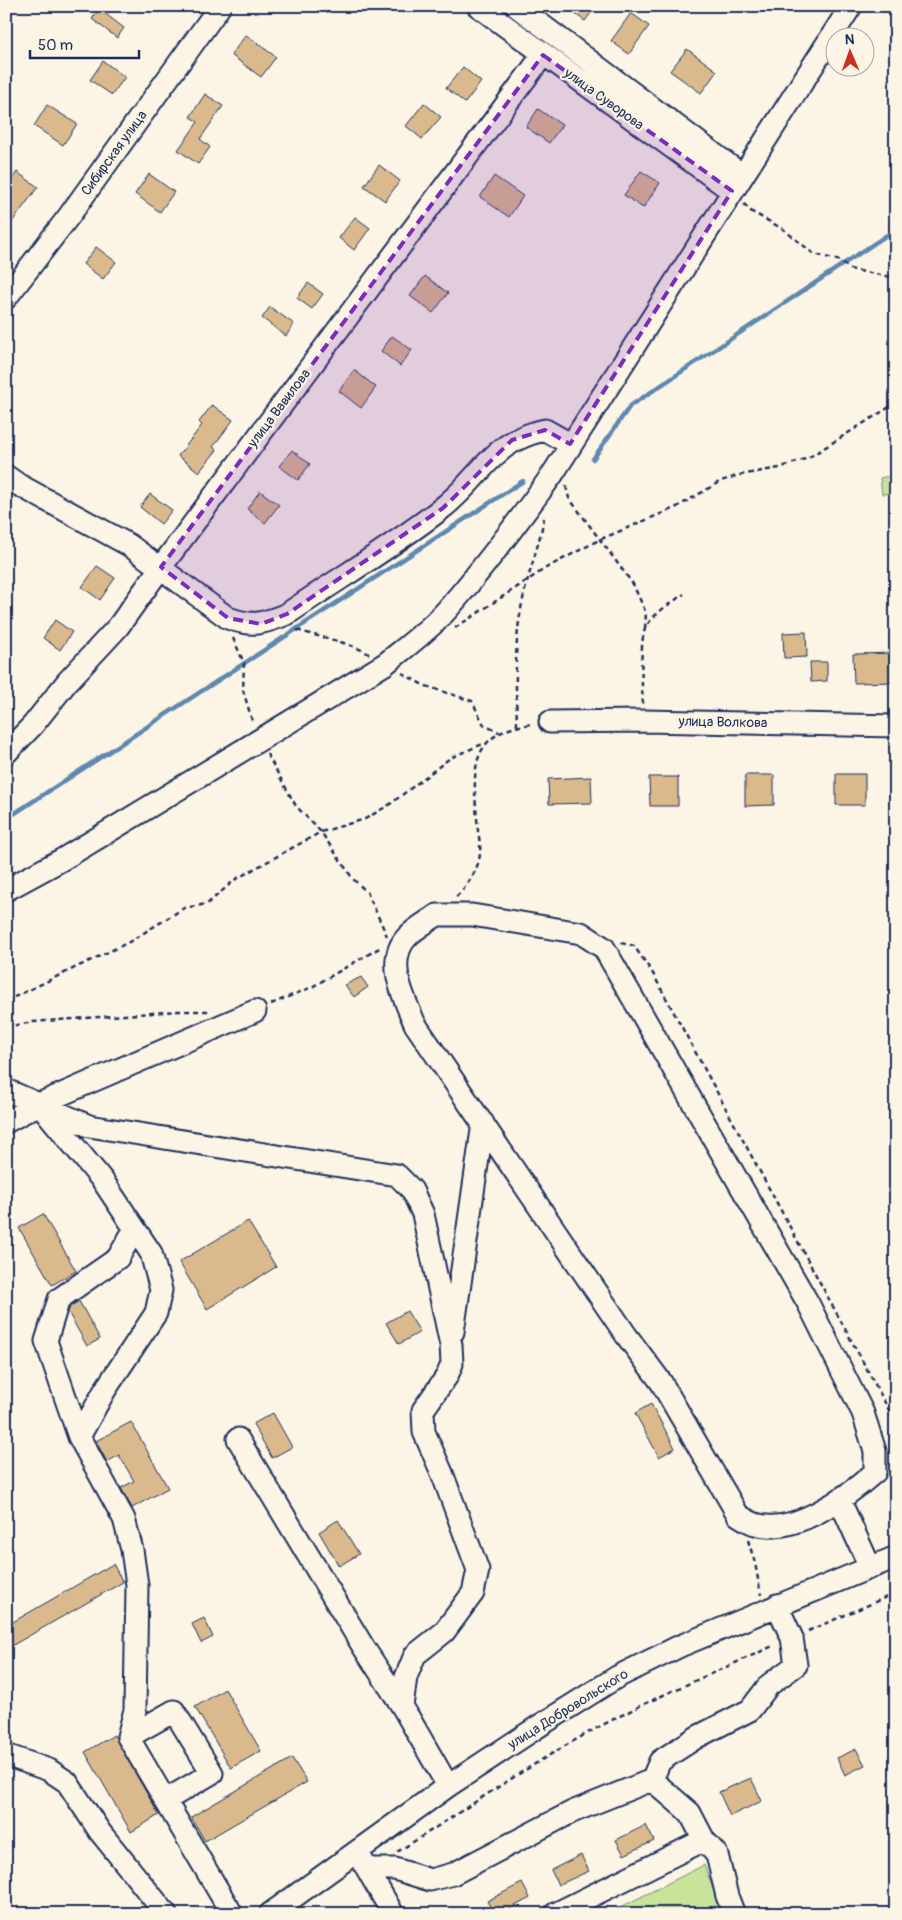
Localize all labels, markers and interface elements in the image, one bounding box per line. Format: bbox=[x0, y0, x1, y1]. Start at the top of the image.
scale bar bbox=[30, 28, 139, 60]
north arrow bbox=[824, 28, 874, 78]
text: N bbox=[845, 31, 855, 48]
text: 50 m bbox=[38, 36, 73, 55]
street label: улица Суворова bbox=[560, 64, 647, 134]
street label: Сибирская улица bbox=[77, 107, 151, 199]
street label: улица Вавилова bbox=[243, 365, 314, 451]
street label: улица Волкова bbox=[677, 713, 768, 731]
street label: улица Добровольского bbox=[504, 1665, 632, 1753]

